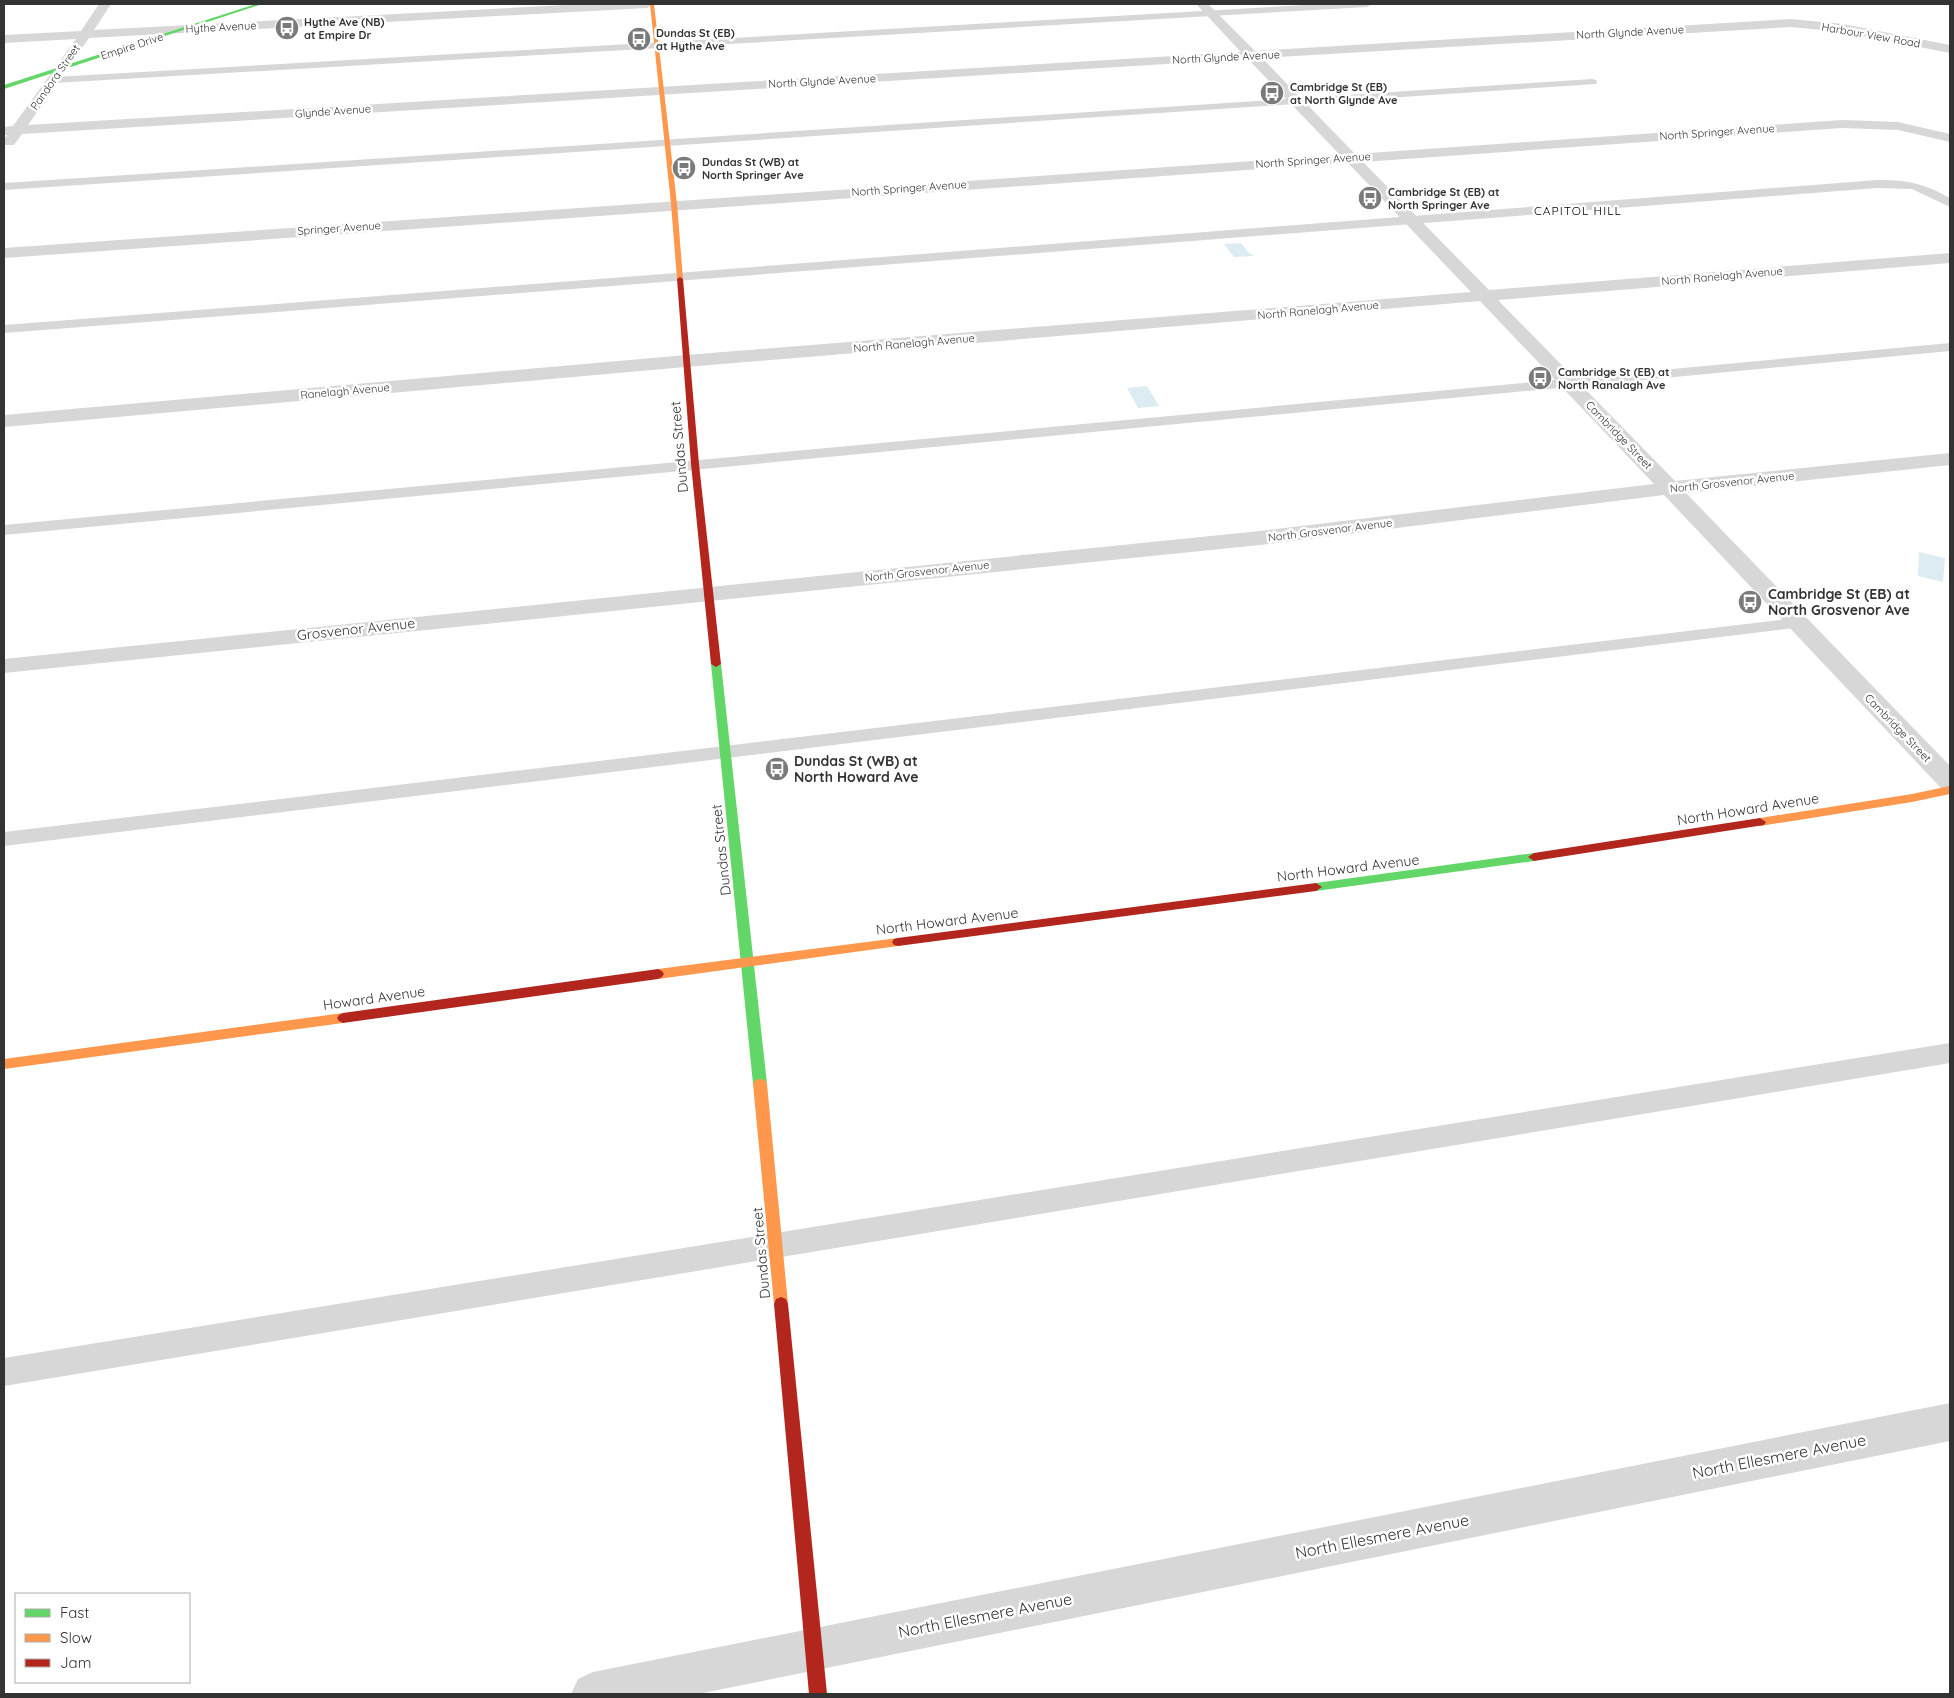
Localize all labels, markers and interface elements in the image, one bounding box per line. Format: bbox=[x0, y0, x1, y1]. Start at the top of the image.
bus stop icon: Hythe Ave (NB) at Empire Dr bbox=[274, 15, 300, 41]
place label: Hythe Ave (NB) at Empire Dr bbox=[304, 15, 385, 42]
street label: Hythe Avenue bbox=[185, 18, 257, 36]
street label: Harbour View Road bbox=[1821, 19, 1921, 51]
street label: North Glynde Avenue bbox=[1576, 22, 1684, 42]
bus stop icon: Dundas St (EB) at Hythe Ave bbox=[626, 26, 652, 52]
place label: Dundas St (EB) at Hythe Ave bbox=[656, 26, 735, 53]
street label: Empire Drive bbox=[99, 29, 165, 63]
street label: Pandora Street bbox=[27, 41, 83, 112]
street label: North Glynde Avenue bbox=[1172, 47, 1280, 67]
street label: North Glynde Avenue bbox=[768, 71, 876, 91]
bus stop icon: Cambridge St (EB) at North Glynde Ave bbox=[1259, 80, 1285, 106]
place label: Cambridge St (EB) at North Glynde Ave bbox=[1290, 80, 1398, 107]
street label: Glynde Avenue bbox=[295, 101, 371, 121]
street label: North Springer Avenue bbox=[1659, 121, 1775, 143]
street label: North Springer Avenue bbox=[1255, 149, 1371, 171]
bus stop icon: Dundas St (WB) at North Springer Ave bbox=[671, 155, 697, 181]
place label: Dundas St (WB) at North Springer Ave bbox=[702, 155, 804, 182]
street label: North Springer Avenue bbox=[851, 177, 967, 199]
bus stop icon: Cambridge St (EB) at North Springer Ave bbox=[1357, 185, 1383, 211]
place label: Cambridge St (EB) at North Springer Ave bbox=[1388, 185, 1499, 212]
district label: CAPITOL HILL bbox=[1534, 203, 1622, 218]
street label: Springer Avenue bbox=[297, 218, 381, 238]
street label: North Ranelagh Avenue bbox=[1661, 264, 1783, 288]
street label: North Ranelagh Avenue bbox=[1257, 298, 1379, 322]
street label: North Ranelagh Avenue bbox=[853, 331, 975, 355]
bus stop icon: Cambridge St (EB) at North Ranalagh Ave bbox=[1527, 365, 1553, 391]
place label: Cambridge St (EB) at North Ranalagh Ave bbox=[1558, 365, 1669, 392]
street label: Ranelagh Avenue bbox=[300, 380, 390, 402]
street label: Cambridge Street bbox=[1583, 398, 1655, 472]
street label: Dundas Street bbox=[666, 400, 692, 493]
street label: North Grosvenor Avenue bbox=[1669, 468, 1795, 496]
street label: North Grosvenor Avenue bbox=[1267, 515, 1393, 545]
street label: North Grosvenor Avenue bbox=[864, 557, 990, 585]
place label: Cambridge St (EB) at North Grosvenor Ave bbox=[1768, 585, 1910, 619]
bus stop icon: Cambridge St (EB) at North Grosvenor Ave bbox=[1737, 589, 1763, 615]
street label: Grosvenor Avenue bbox=[296, 614, 416, 644]
street label: Cambridge Street bbox=[1862, 691, 1934, 765]
place label: Dundas St (WB) at North Howard Ave bbox=[794, 752, 918, 786]
bus stop icon: Dundas St (WB) at North Howard Ave bbox=[764, 756, 790, 782]
street label: North Howard Avenue bbox=[1676, 789, 1820, 829]
street label: Dundas Street bbox=[707, 803, 735, 897]
street label: North Howard Avenue bbox=[1276, 850, 1420, 886]
street label: North Howard Avenue bbox=[875, 903, 1019, 939]
street label: Howard Avenue bbox=[322, 982, 426, 1014]
street label: Dundas Street bbox=[748, 1206, 774, 1299]
street label: North Ellesmere Avenue bbox=[1690, 1429, 1868, 1483]
street label: North Ellesmere Avenue bbox=[1293, 1509, 1471, 1563]
street label: North Ellesmere Avenue bbox=[896, 1588, 1074, 1642]
legend bbox=[15, 1593, 190, 1683]
text: Fast bbox=[60, 1603, 89, 1622]
text: Slow bbox=[60, 1628, 92, 1647]
text: Jam bbox=[60, 1653, 91, 1672]

